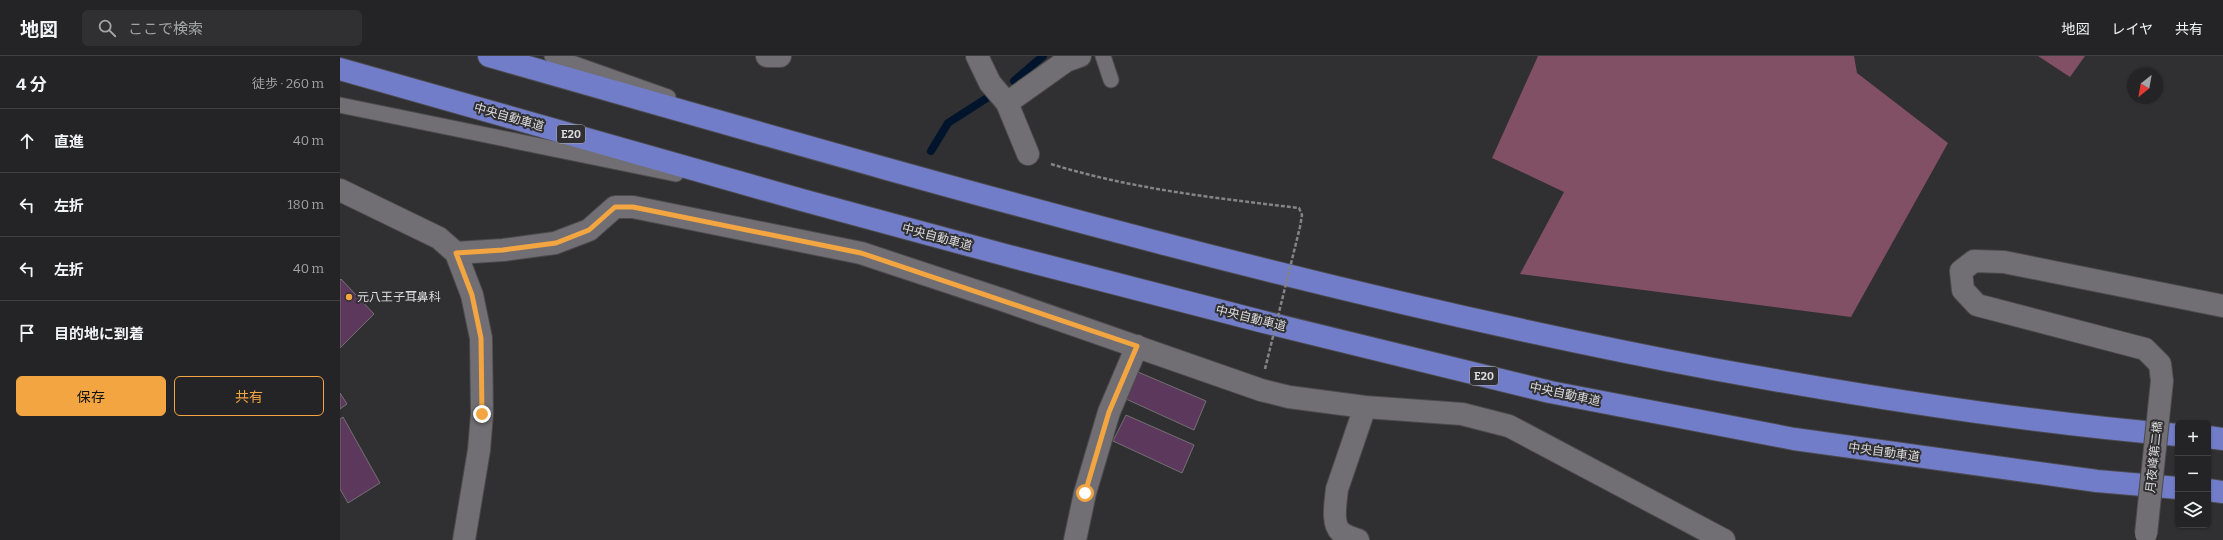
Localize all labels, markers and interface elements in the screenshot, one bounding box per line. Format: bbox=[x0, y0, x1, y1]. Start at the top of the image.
search box bbox=[82, 10, 362, 46]
icon: search bbox=[96, 17, 118, 39]
text: 地図 bbox=[20, 18, 58, 41]
text: ここで検索 bbox=[128, 20, 203, 38]
text: 地図 bbox=[2061, 21, 2089, 38]
text: レイヤ bbox=[2111, 21, 2153, 38]
text: 共有 bbox=[2175, 21, 2203, 38]
north arrow bbox=[2127, 68, 2163, 104]
text: 4 分 bbox=[16, 74, 46, 95]
text: 徒歩 · 260 m bbox=[252, 76, 324, 91]
street label: 中央自動車道 bbox=[472, 100, 546, 134]
road number: E20 bbox=[557, 125, 585, 143]
icon: ahead bbox=[16, 130, 38, 152]
text: 直進 bbox=[54, 133, 84, 151]
text: 40 m bbox=[293, 133, 324, 148]
icon: left bbox=[16, 194, 38, 216]
text: 左折 bbox=[54, 197, 84, 215]
text: 180 m bbox=[288, 197, 324, 212]
street label: 中央自動車道 bbox=[900, 221, 974, 253]
icon: left bbox=[16, 258, 38, 280]
text: 左折 bbox=[54, 261, 84, 279]
text: 40 m bbox=[293, 261, 324, 276]
place label: 元八王子耳鼻科 bbox=[357, 290, 441, 304]
marker: 元八王子耳鼻科 bbox=[344, 292, 354, 302]
street label: 中央自動車道 bbox=[1214, 302, 1288, 334]
icon: arrive bbox=[16, 322, 38, 344]
text: 目的地に到着 bbox=[54, 325, 144, 343]
road number: E20 bbox=[1470, 367, 1498, 385]
button: 保存 bbox=[16, 376, 166, 416]
button: 共有 bbox=[174, 376, 324, 416]
street label: 中央自動車道 bbox=[1528, 380, 1602, 408]
route end bbox=[473, 405, 491, 423]
street label: 月夜峰第二橋 bbox=[2143, 420, 2165, 494]
map controls bbox=[2175, 420, 2211, 528]
button: + bbox=[2175, 420, 2211, 456]
street label: 中央自動車道 bbox=[1847, 440, 1921, 464]
button: − bbox=[2175, 456, 2211, 492]
route start bbox=[1076, 484, 1094, 502]
button: layers bbox=[2175, 492, 2211, 528]

